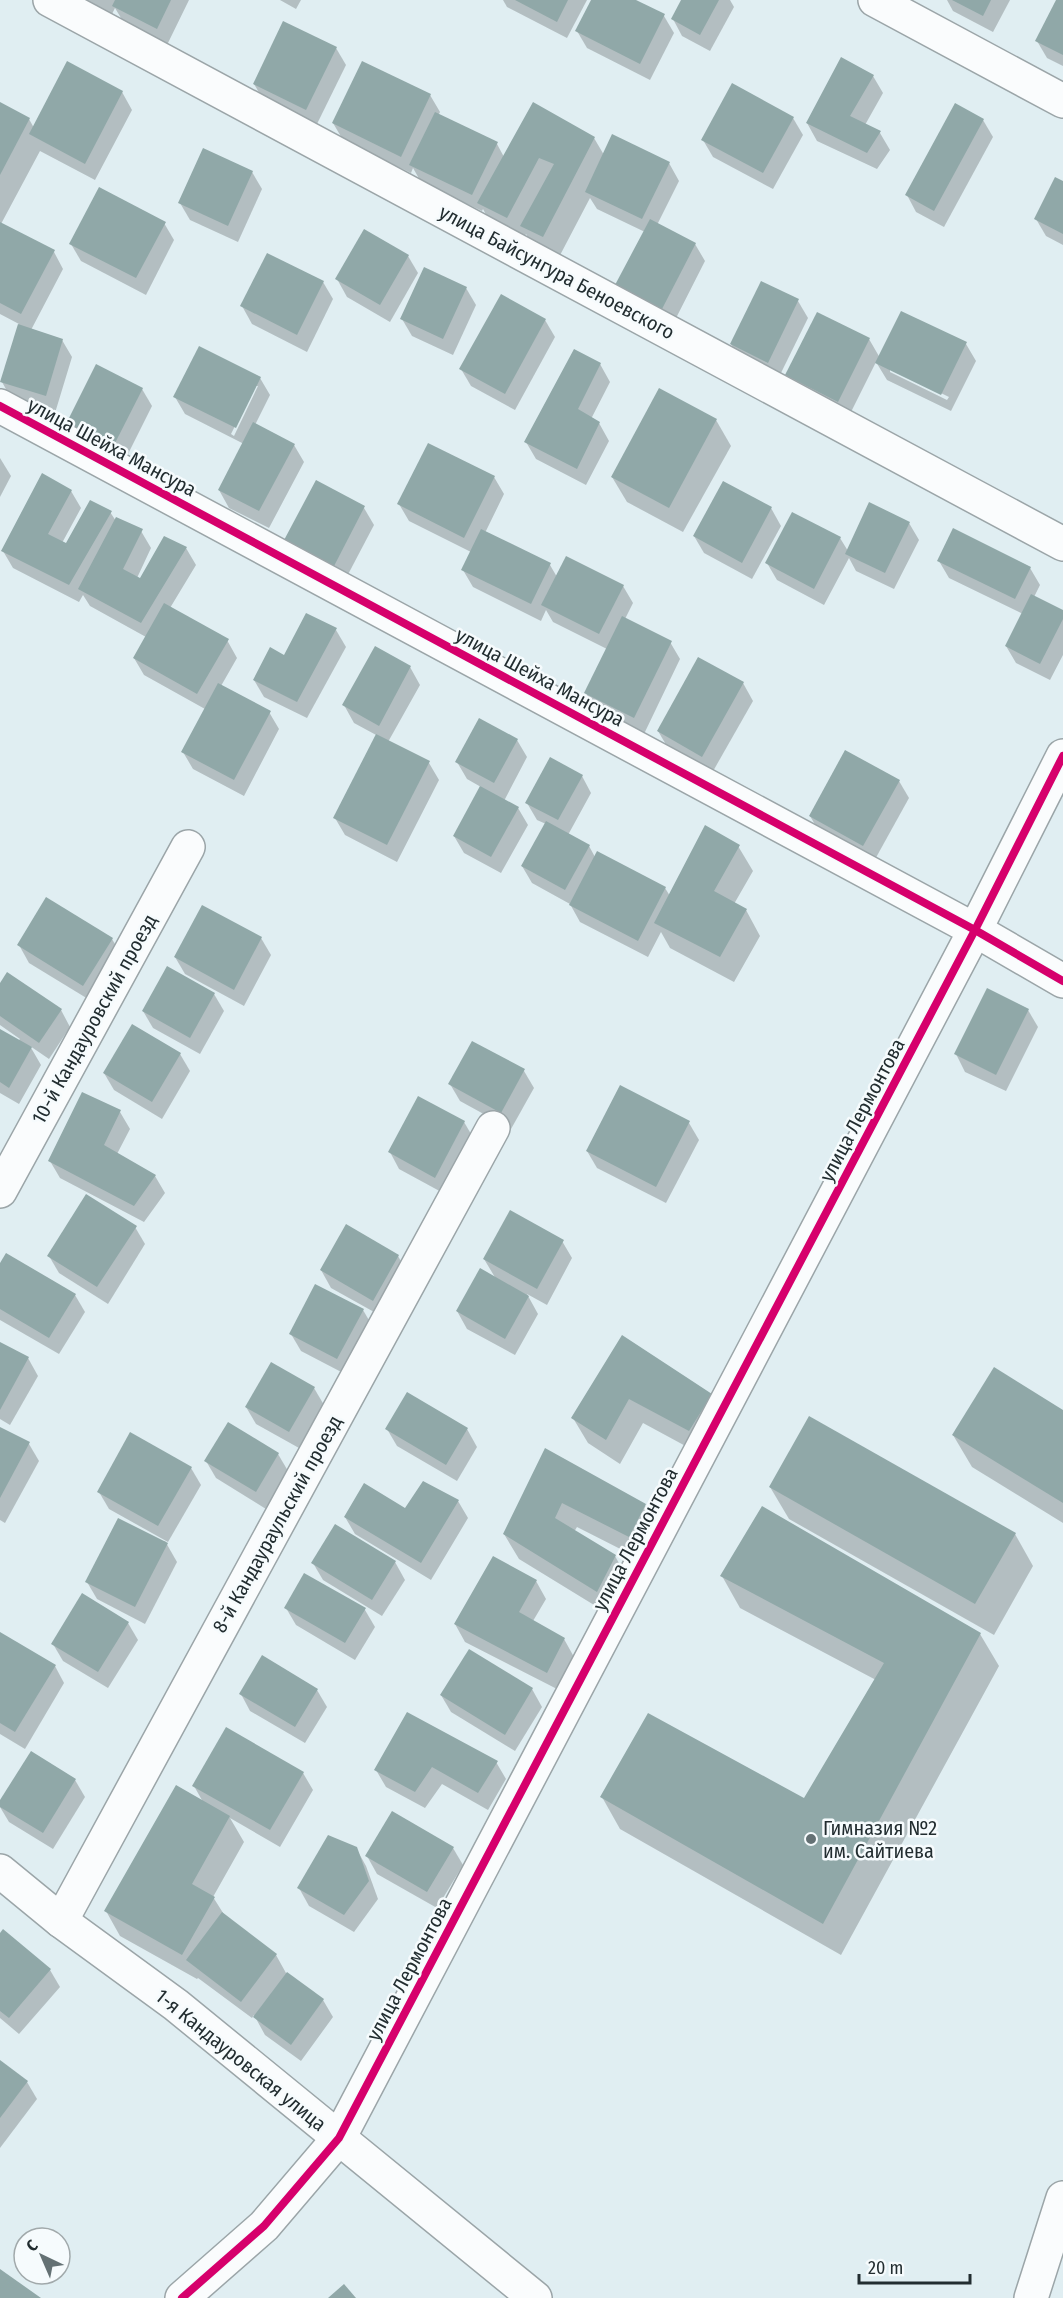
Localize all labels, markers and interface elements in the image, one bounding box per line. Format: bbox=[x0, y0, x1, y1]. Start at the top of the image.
street label: улица Байсунгура Беноевского bbox=[435, 200, 679, 344]
street label: улица Шейха Мансура bbox=[24, 392, 200, 502]
street label: улица Шейха Мансура bbox=[452, 622, 628, 732]
street label: 10-й Кандауровский проезд bbox=[26, 910, 162, 1128]
street label: улица Лермонтова bbox=[814, 1035, 910, 1185]
street label: 8-й Кандаураульский проезд bbox=[207, 1411, 347, 1637]
street label: улица Лермонтова bbox=[587, 1464, 683, 1614]
place label: Гимназия №2 им. Сайтиева bbox=[823, 1816, 937, 1863]
marker: Гимназия №2 им. Сайтиева bbox=[804, 1832, 818, 1846]
street label: улица Лермонтова bbox=[361, 1894, 457, 2044]
street label: 1-я Кандауровская улица bbox=[151, 1984, 331, 2136]
north arrow bbox=[12, 2226, 72, 2286]
text: С bbox=[22, 2235, 42, 2255]
scale bar bbox=[859, 2247, 970, 2285]
text: 20 m bbox=[868, 2257, 903, 2279]

